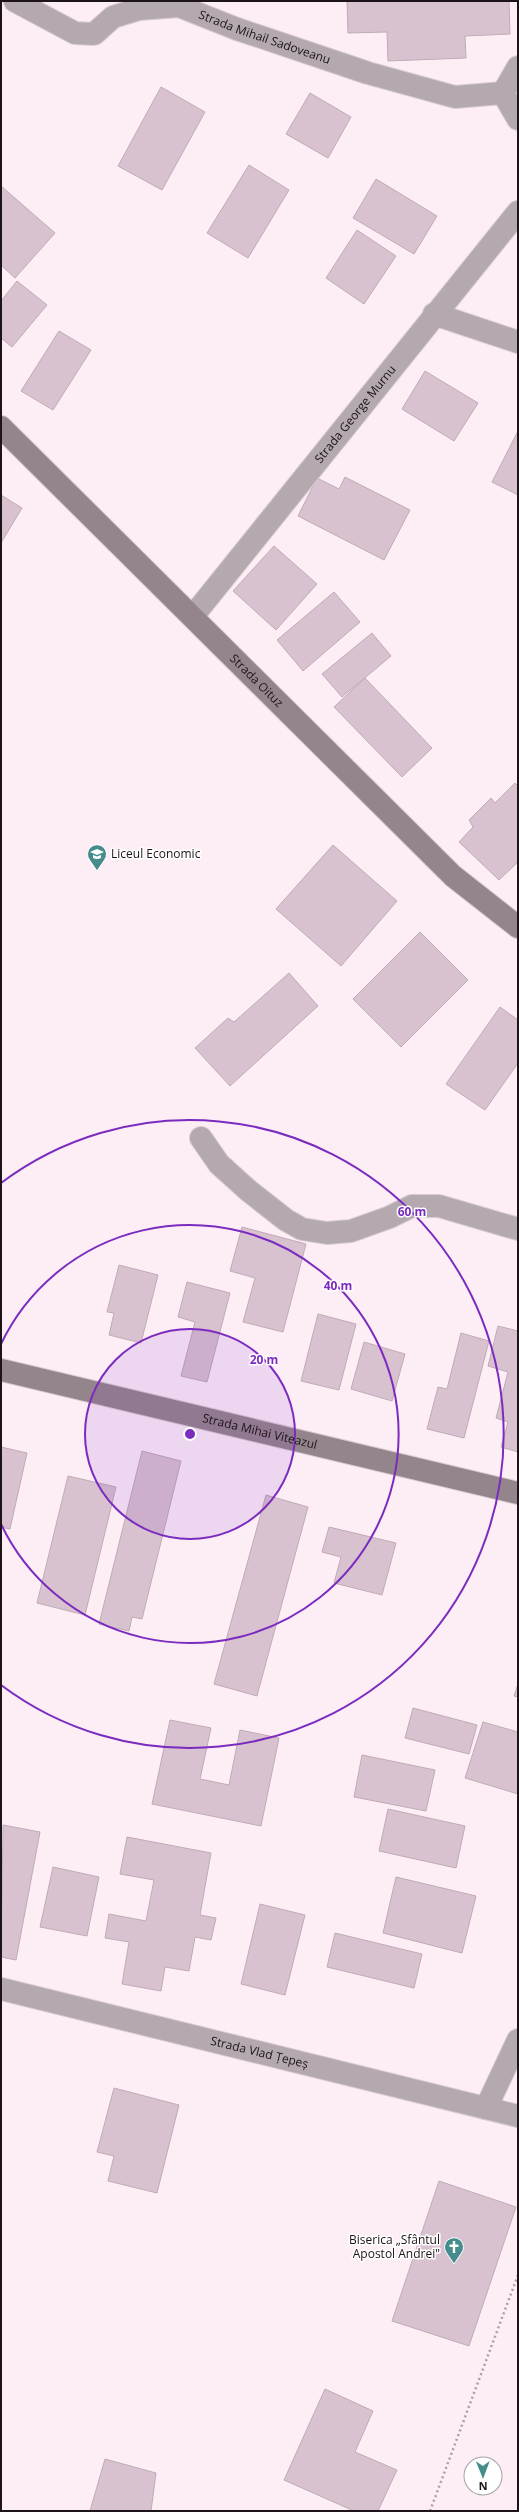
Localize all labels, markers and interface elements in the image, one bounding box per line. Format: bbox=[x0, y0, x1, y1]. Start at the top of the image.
street label: Strada Mihail Sadoveanu bbox=[196, 6, 333, 68]
street label: Strada George Murnu bbox=[310, 361, 400, 466]
street label: Strada Oituz bbox=[226, 650, 288, 711]
school or university icon: Liceul Economic bbox=[86, 843, 108, 871]
place label: Liceul Economic bbox=[111, 845, 201, 862]
text: 60 m bbox=[398, 1203, 426, 1220]
text: 40 m bbox=[324, 1277, 352, 1294]
text: 20 m bbox=[250, 1351, 278, 1368]
street label: Strada Mihai Viteazul bbox=[201, 1409, 319, 1453]
centre of rings bbox=[183, 1427, 197, 1441]
street label: Strada Vlad Țepeș bbox=[209, 2032, 310, 2072]
place label: Biserica „Sfântul Apostol Andrei" bbox=[349, 2231, 440, 2262]
church icon: Biserica „Sfântul Apostol Andrei" bbox=[443, 2236, 465, 2264]
north arrow bbox=[463, 2456, 503, 2496]
text: N bbox=[479, 2479, 488, 2494]

